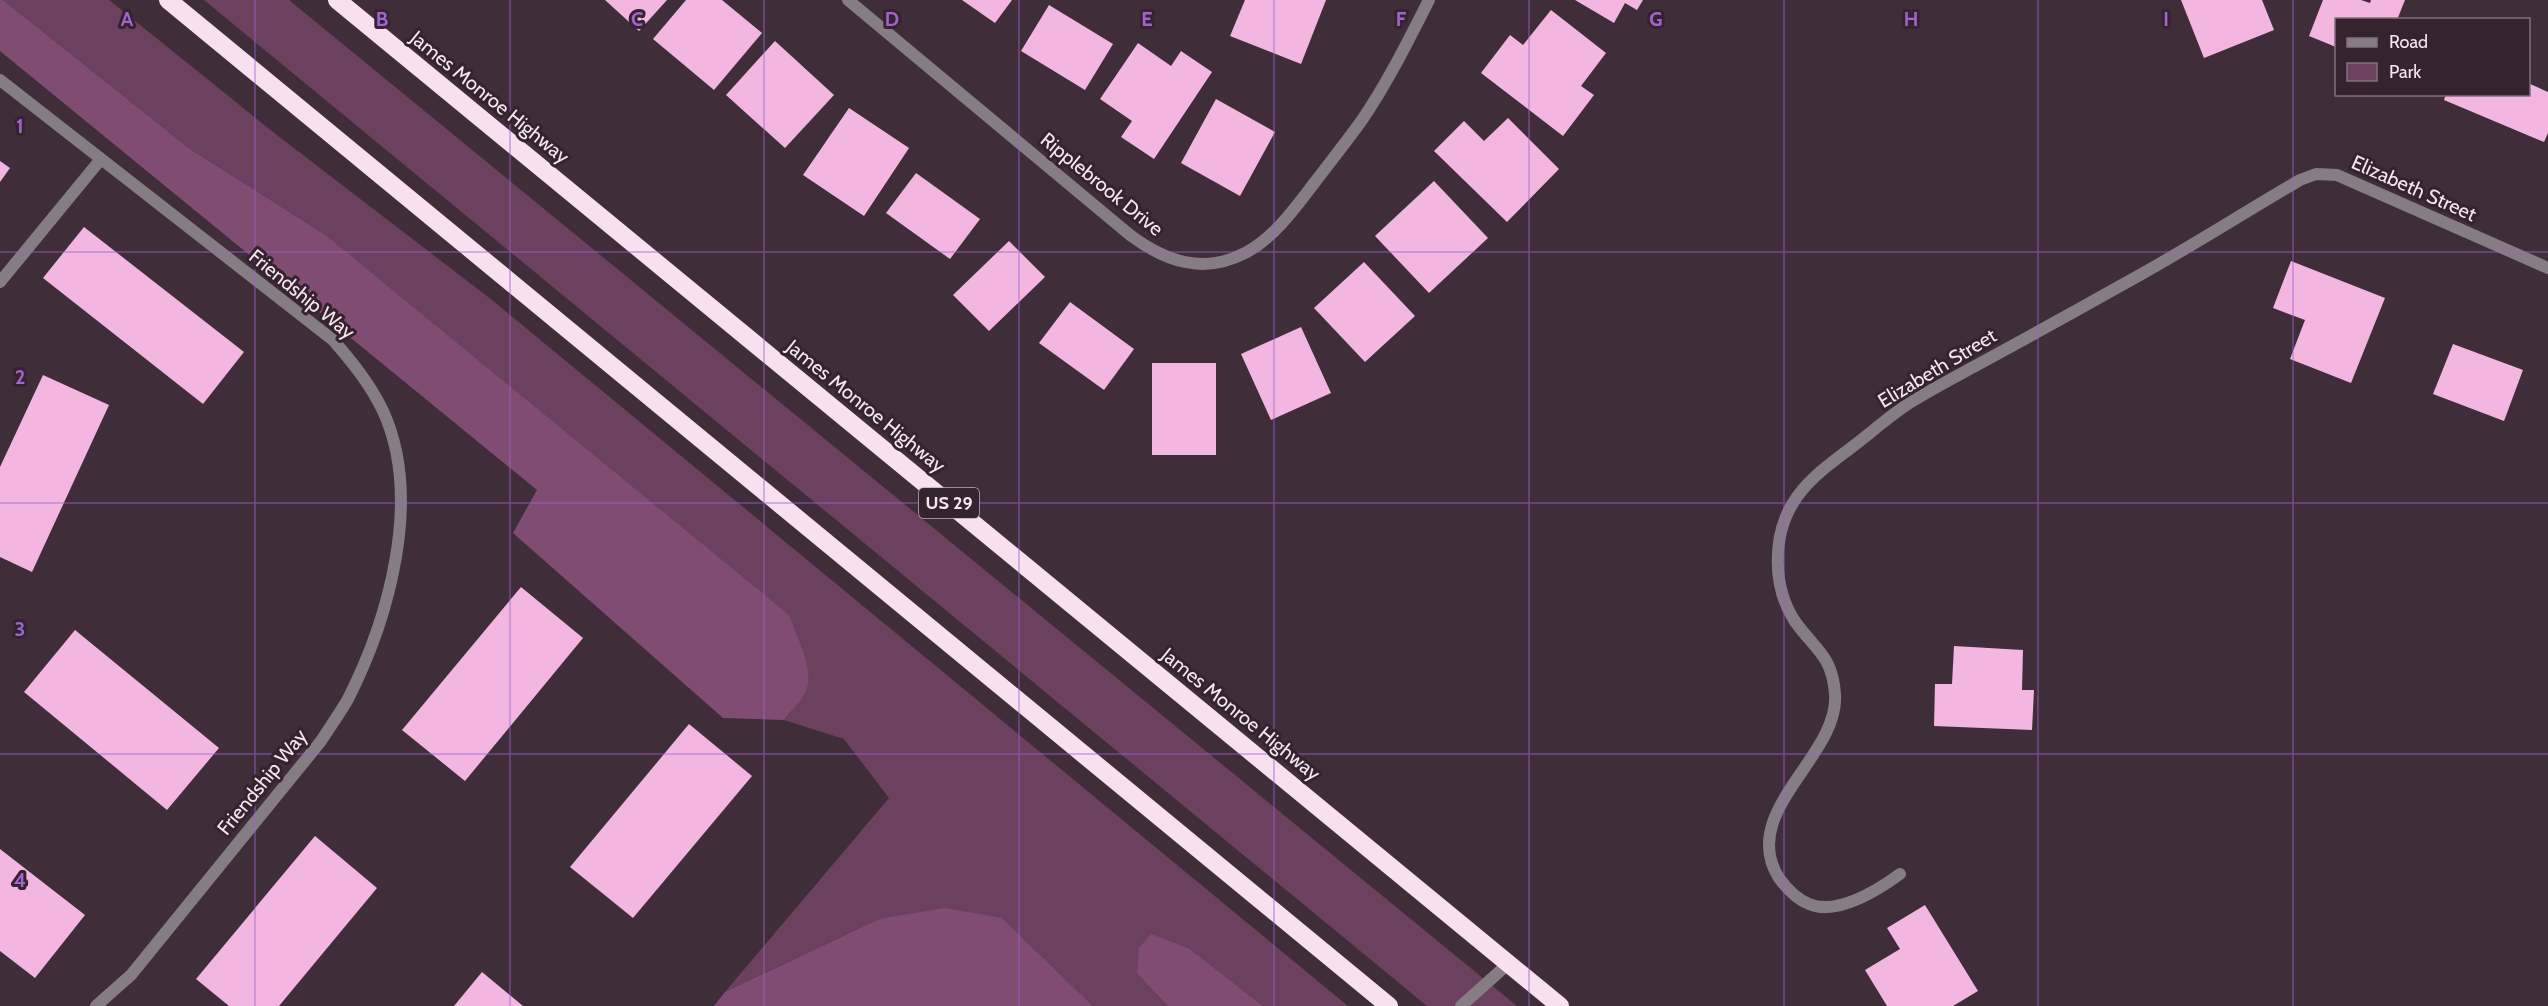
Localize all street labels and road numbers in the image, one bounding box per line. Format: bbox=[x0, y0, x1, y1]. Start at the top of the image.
street label: James Monroe Highway bbox=[405, 25, 574, 169]
street label: Ripplebrook Drive bbox=[1036, 127, 1168, 241]
street label: Elizabeth Street bbox=[2348, 150, 2480, 226]
street label: Friendship Way bbox=[244, 244, 360, 344]
street label: Elizabeth Street bbox=[1873, 323, 2001, 413]
street label: James Monroe Highway bbox=[781, 334, 950, 478]
road number: US 29 bbox=[919, 488, 979, 518]
street label: James Monroe Highway bbox=[1156, 642, 1325, 786]
street label: Friendship Way bbox=[212, 724, 312, 840]

